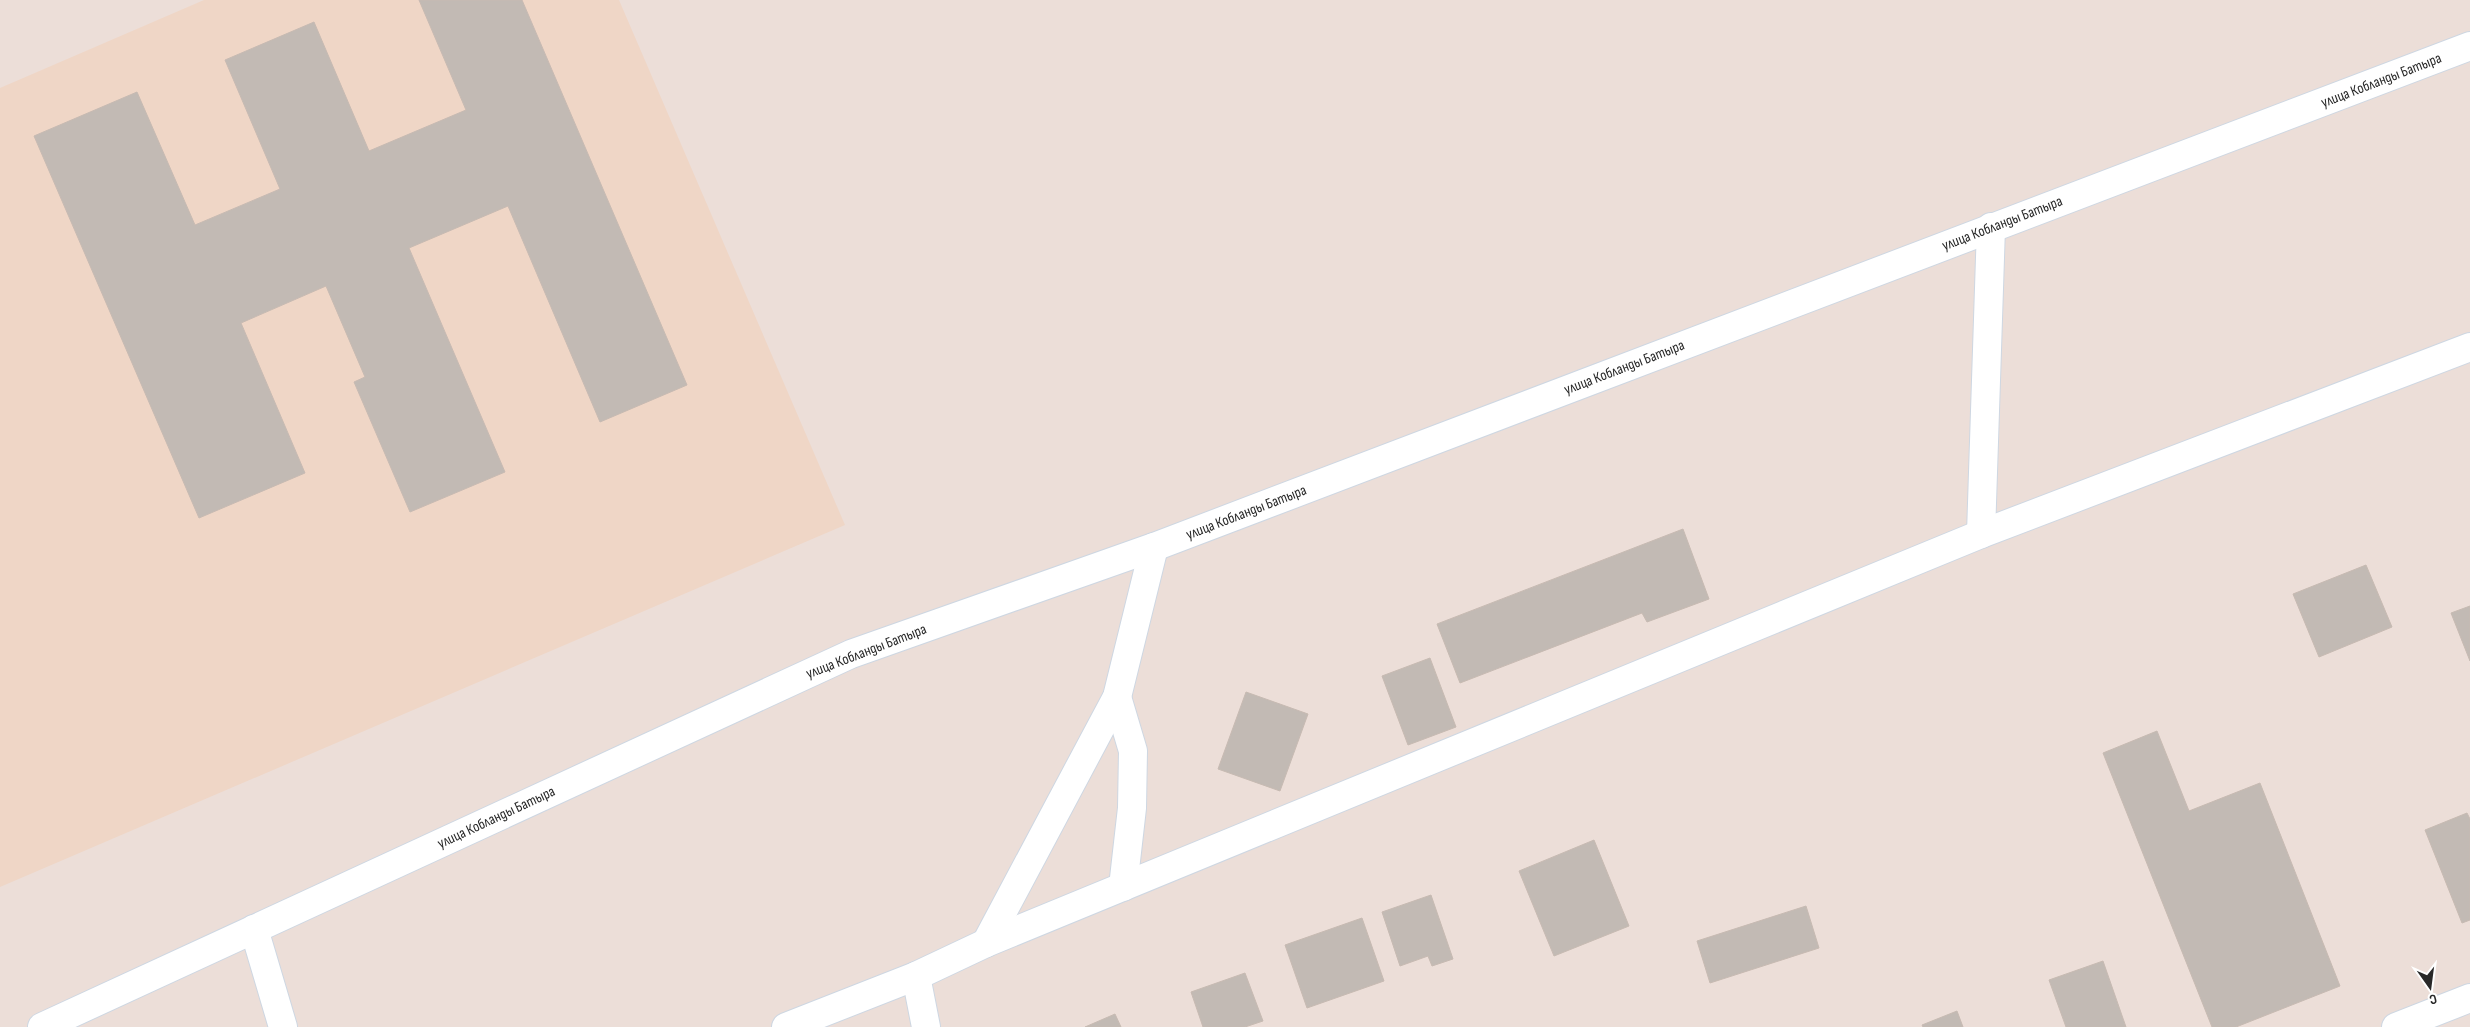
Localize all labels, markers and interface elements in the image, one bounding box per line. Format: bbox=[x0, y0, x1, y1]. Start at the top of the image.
street label: улица Кобланды Батыра bbox=[2318, 49, 2444, 112]
street label: улица Кобланды Батыра bbox=[1939, 192, 2065, 255]
street label: улица Кобланды Батыра bbox=[1561, 336, 1687, 399]
street label: улица Кобланды Батыра bbox=[1183, 481, 1309, 544]
street label: улица Кобланды Батыра bbox=[803, 620, 929, 683]
street label: улица Кобланды Батыра bbox=[434, 782, 558, 853]
north arrow bbox=[2405, 962, 2455, 1012]
text: С bbox=[2427, 990, 2439, 1008]

